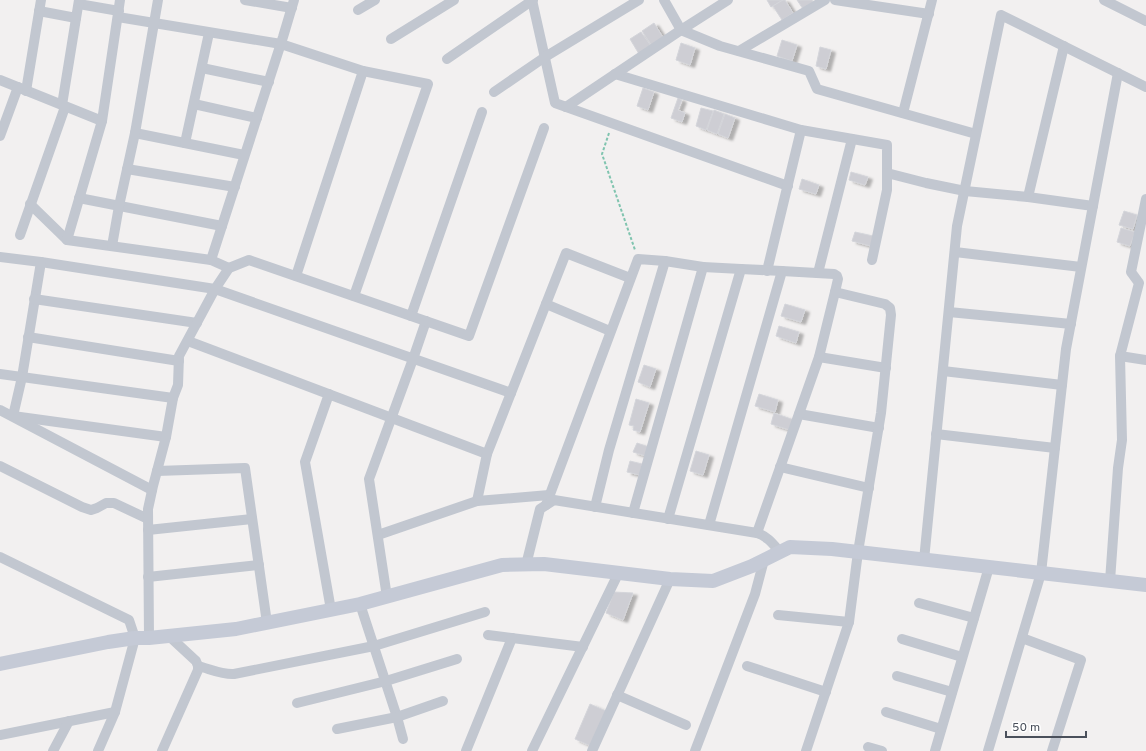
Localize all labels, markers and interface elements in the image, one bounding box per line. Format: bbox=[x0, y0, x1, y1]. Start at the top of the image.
scale bar bbox=[1006, 713, 1086, 739]
text: 50 m bbox=[1012, 720, 1040, 736]

